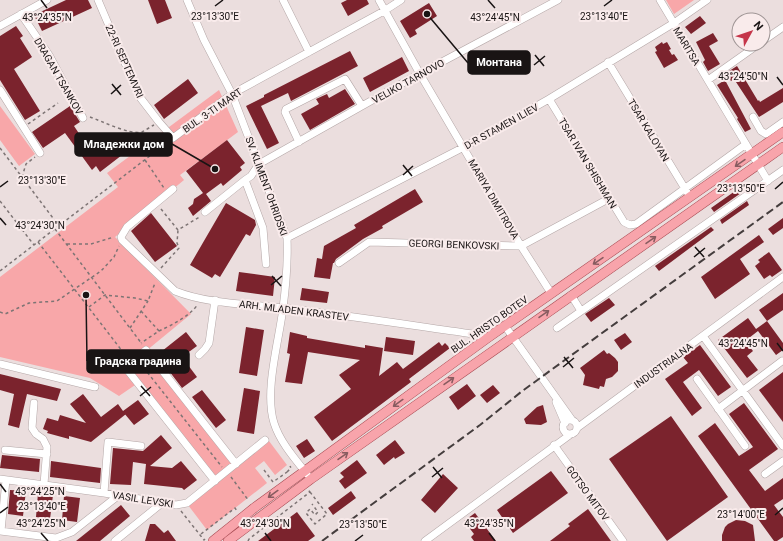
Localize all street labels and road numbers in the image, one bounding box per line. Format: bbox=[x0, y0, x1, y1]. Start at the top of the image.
street label: 22-RI SEPTEMVRI bbox=[103, 23, 146, 99]
street label: MARITSA bbox=[671, 25, 702, 68]
street label: DRAGAN TSANKOV bbox=[32, 36, 85, 117]
street label: VELIKO TARNOVO bbox=[370, 57, 446, 106]
street label: BUL. 3-TI MART bbox=[181, 86, 244, 135]
street label: TSAR KALOYAN bbox=[626, 97, 672, 163]
street label: D-R STAMEN ILIEV bbox=[462, 101, 541, 151]
street label: TSAR IVAN SHISHMAN bbox=[556, 116, 619, 210]
street label: SV. KLIMENT OHRIDSKI bbox=[243, 135, 290, 237]
street label: MARIYA DIMITROVA bbox=[466, 157, 521, 242]
street label: GEORGI BENKOVSKI bbox=[408, 237, 500, 252]
street label: BUL. HRISTO BOTEV bbox=[449, 293, 530, 355]
street label: ARH. MLADEN KRASTEV bbox=[238, 298, 350, 323]
street label: INDUSTRIALNA bbox=[632, 340, 695, 390]
street label: GOTSO MITOV bbox=[564, 464, 612, 523]
street label: VASIL LEVSKI bbox=[112, 489, 174, 510]

